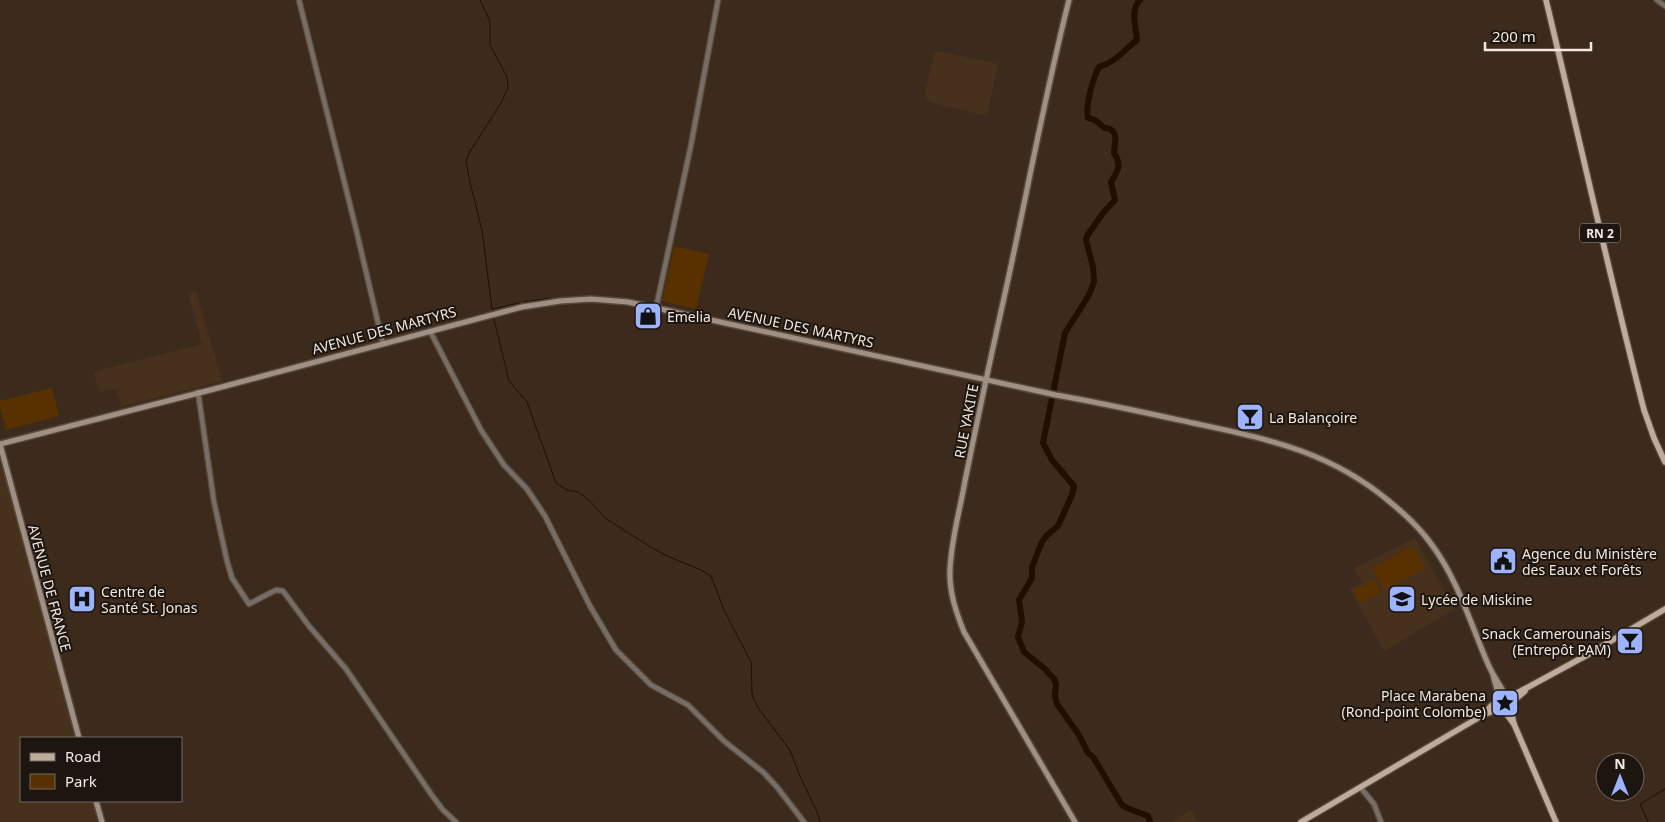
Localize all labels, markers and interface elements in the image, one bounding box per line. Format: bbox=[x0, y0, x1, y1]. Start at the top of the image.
scale bar bbox=[1485, 20, 1591, 52]
text: 200 m bbox=[1492, 26, 1536, 46]
road number: RN 2 bbox=[1580, 224, 1620, 242]
shop icon: Emelia bbox=[633, 301, 663, 331]
street label: AVENUE DES MARTYRS bbox=[310, 302, 459, 358]
street label: AVENUE DES MARTYRS bbox=[726, 302, 876, 352]
place label: Emelia bbox=[667, 307, 711, 326]
street label: RUE YAKITE bbox=[949, 382, 983, 460]
bar icon: La Balançoire bbox=[1235, 402, 1265, 432]
place label: La Balançoire bbox=[1269, 408, 1357, 427]
street label: AVENUE DE FRANCE bbox=[24, 522, 76, 654]
place label: Agence du Ministère des Eaux et Forêts bbox=[1522, 544, 1657, 579]
public building icon: Agence du Ministère des Eaux et Forêts bbox=[1488, 546, 1518, 576]
place label: Centre de Santé St. Jonas bbox=[101, 582, 198, 617]
hospital icon: Centre de Santé St. Jonas bbox=[67, 584, 97, 614]
school or university icon: Lycée de Miskine bbox=[1387, 584, 1417, 614]
place label: Lycée de Miskine bbox=[1421, 590, 1533, 609]
place label: Snack Camerounais (Entrepôt PAM) bbox=[1482, 624, 1611, 659]
bar icon: Snack Camerounais (Entrepôt PAM) bbox=[1615, 626, 1645, 656]
place label: Place Marabena (Rond-point Colombe) bbox=[1342, 686, 1486, 721]
place icon: Place Marabena (Rond-point Colombe) bbox=[1490, 688, 1520, 718]
legend bbox=[20, 737, 182, 802]
text: Road bbox=[65, 746, 101, 766]
north arrow bbox=[1595, 752, 1645, 802]
text: N bbox=[1614, 754, 1626, 773]
text: Park bbox=[65, 771, 97, 791]

